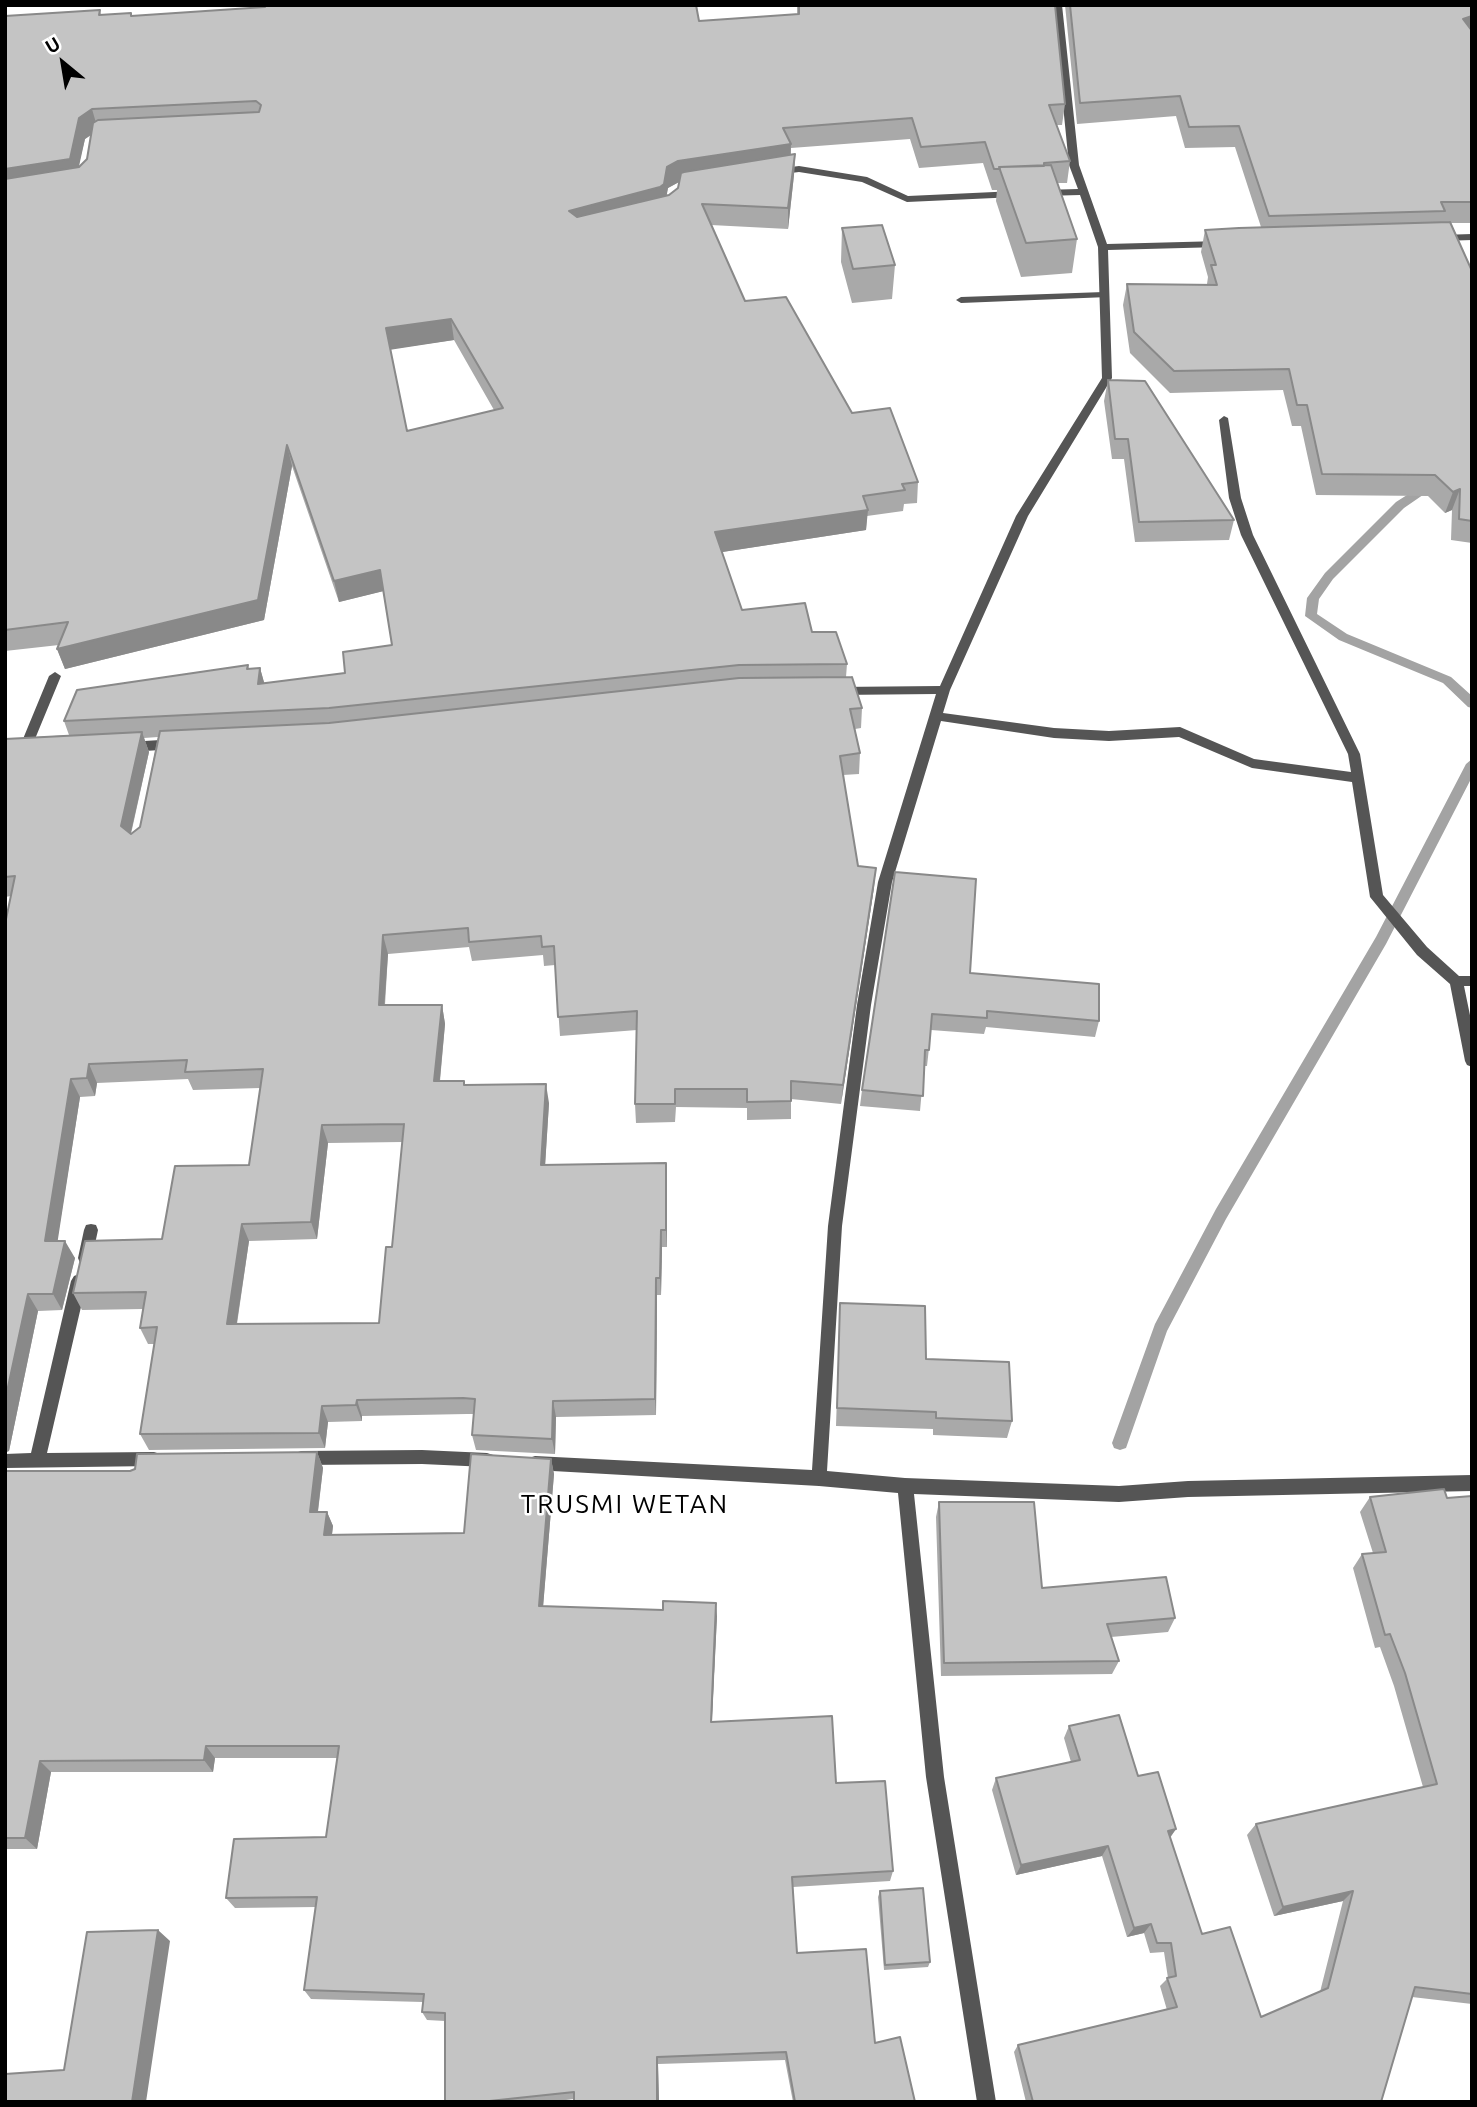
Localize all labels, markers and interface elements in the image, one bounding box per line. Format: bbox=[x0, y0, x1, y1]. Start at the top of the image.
north arrow bbox=[28, 28, 98, 98]
text: U bbox=[41, 32, 64, 58]
district label: TRUSMI WETAN bbox=[522, 1488, 728, 1520]

